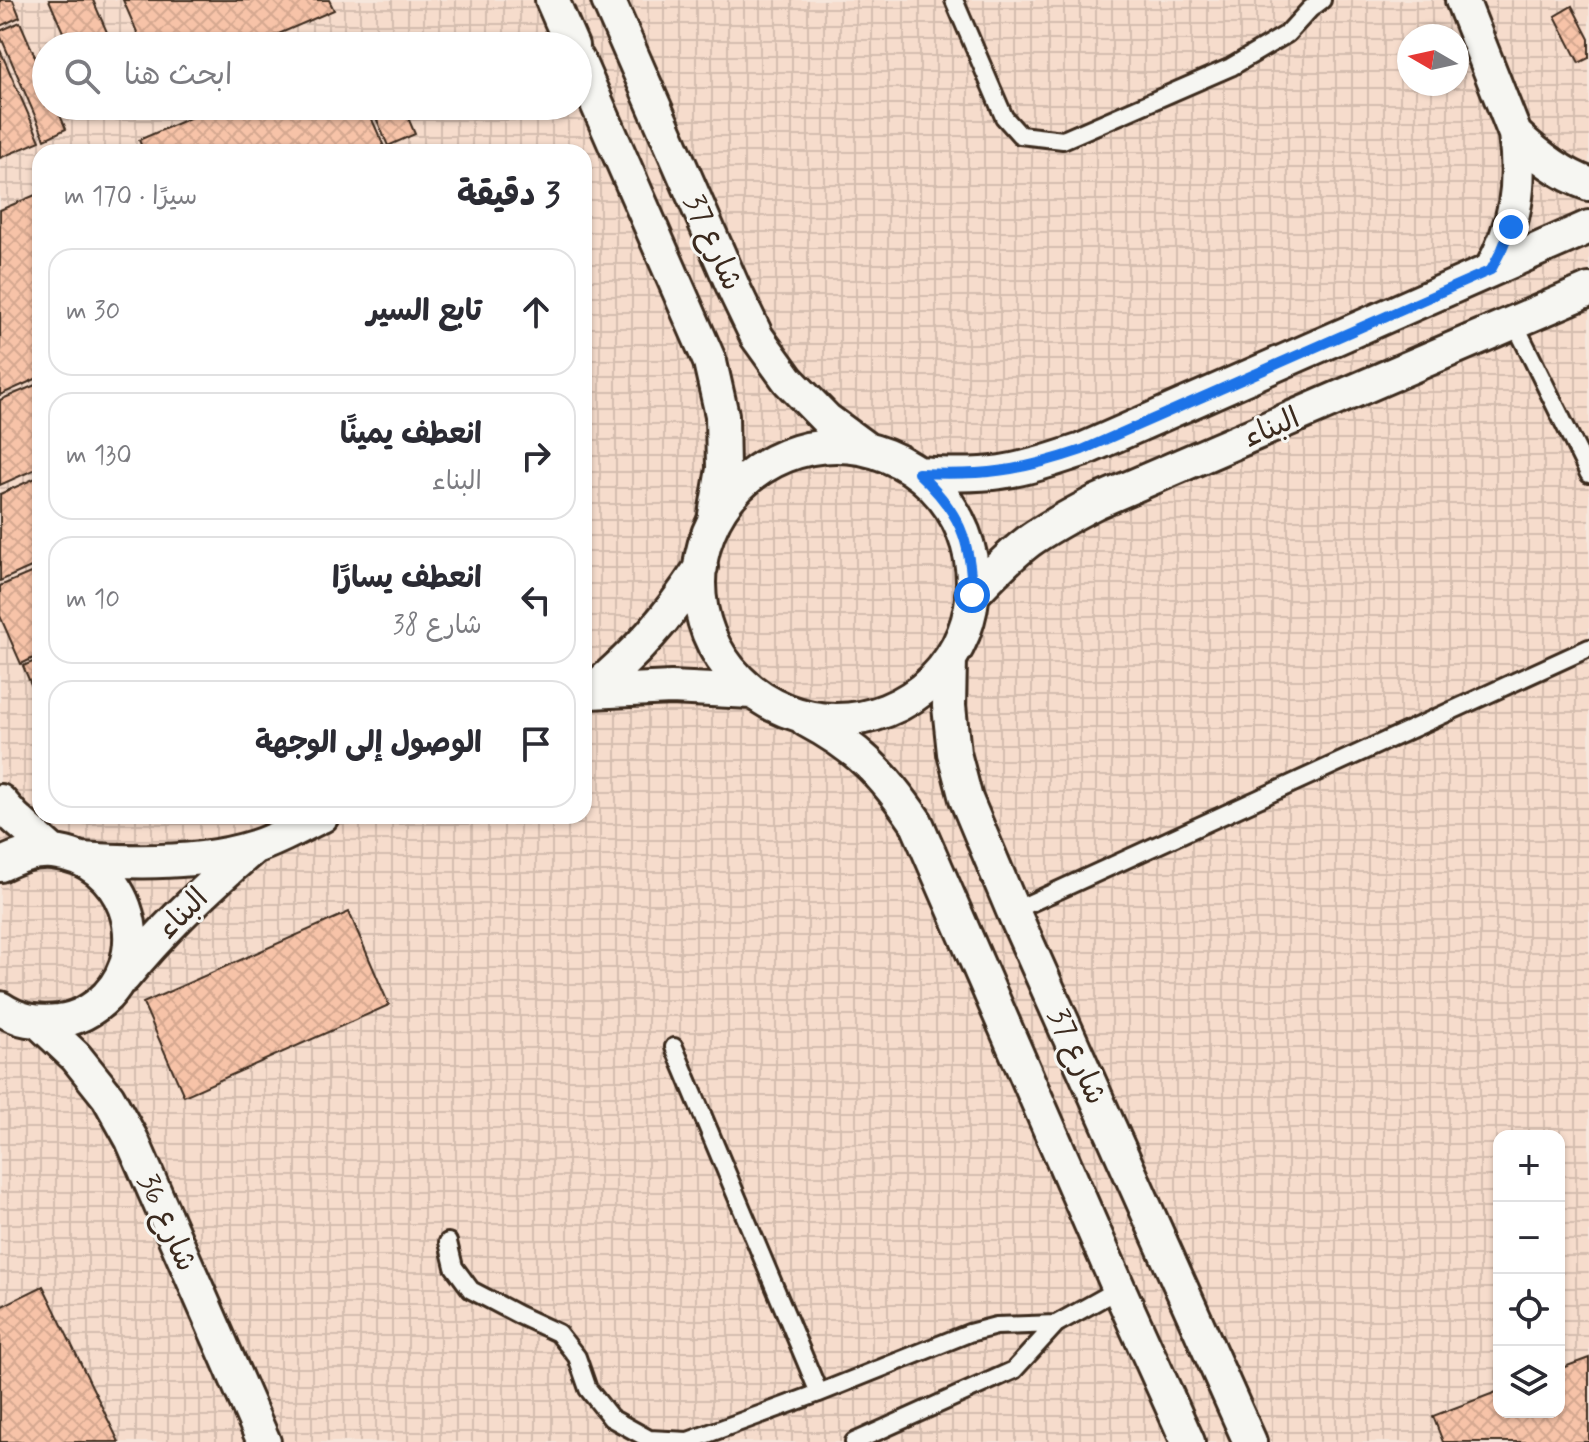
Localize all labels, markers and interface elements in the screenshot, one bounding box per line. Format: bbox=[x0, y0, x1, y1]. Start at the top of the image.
north arrow bbox=[1397, 24, 1469, 96]
search box bbox=[32, 32, 592, 120]
icon: search bbox=[60, 54, 104, 98]
text: ابحث هنا bbox=[124, 56, 232, 95]
text: 3 دقيقة bbox=[457, 173, 560, 218]
text: سيرًا · 170 m bbox=[64, 180, 197, 214]
street label: شارع 37 bbox=[674, 188, 751, 297]
route end bbox=[1493, 209, 1529, 245]
icon: ahead bbox=[514, 290, 558, 334]
text: تابع السير bbox=[367, 292, 482, 331]
text: 30 m bbox=[66, 295, 120, 329]
street label: البناء bbox=[1237, 399, 1306, 458]
text: انعطف يمينًا bbox=[340, 415, 482, 454]
icon: right bbox=[514, 434, 558, 478]
text: 130 m bbox=[66, 439, 132, 473]
text: البناء bbox=[432, 465, 482, 499]
text: انعطف يسارًا bbox=[332, 559, 482, 598]
route start bbox=[954, 577, 990, 613]
icon: left bbox=[514, 578, 558, 622]
text: 10 m bbox=[66, 583, 120, 617]
text: شارع 38 bbox=[393, 609, 482, 643]
icon: arrive bbox=[514, 722, 558, 766]
text: الوصول إلى الوجهة bbox=[255, 724, 482, 763]
street label: البناء bbox=[149, 880, 217, 948]
street label: شارع 37 bbox=[1038, 1002, 1115, 1111]
map controls bbox=[1493, 1130, 1565, 1418]
button: + bbox=[1493, 1130, 1565, 1202]
street label: شارع 36 bbox=[128, 1168, 205, 1278]
button: − bbox=[1493, 1202, 1565, 1274]
button: locate bbox=[1493, 1274, 1565, 1346]
button: layers bbox=[1493, 1346, 1565, 1418]

